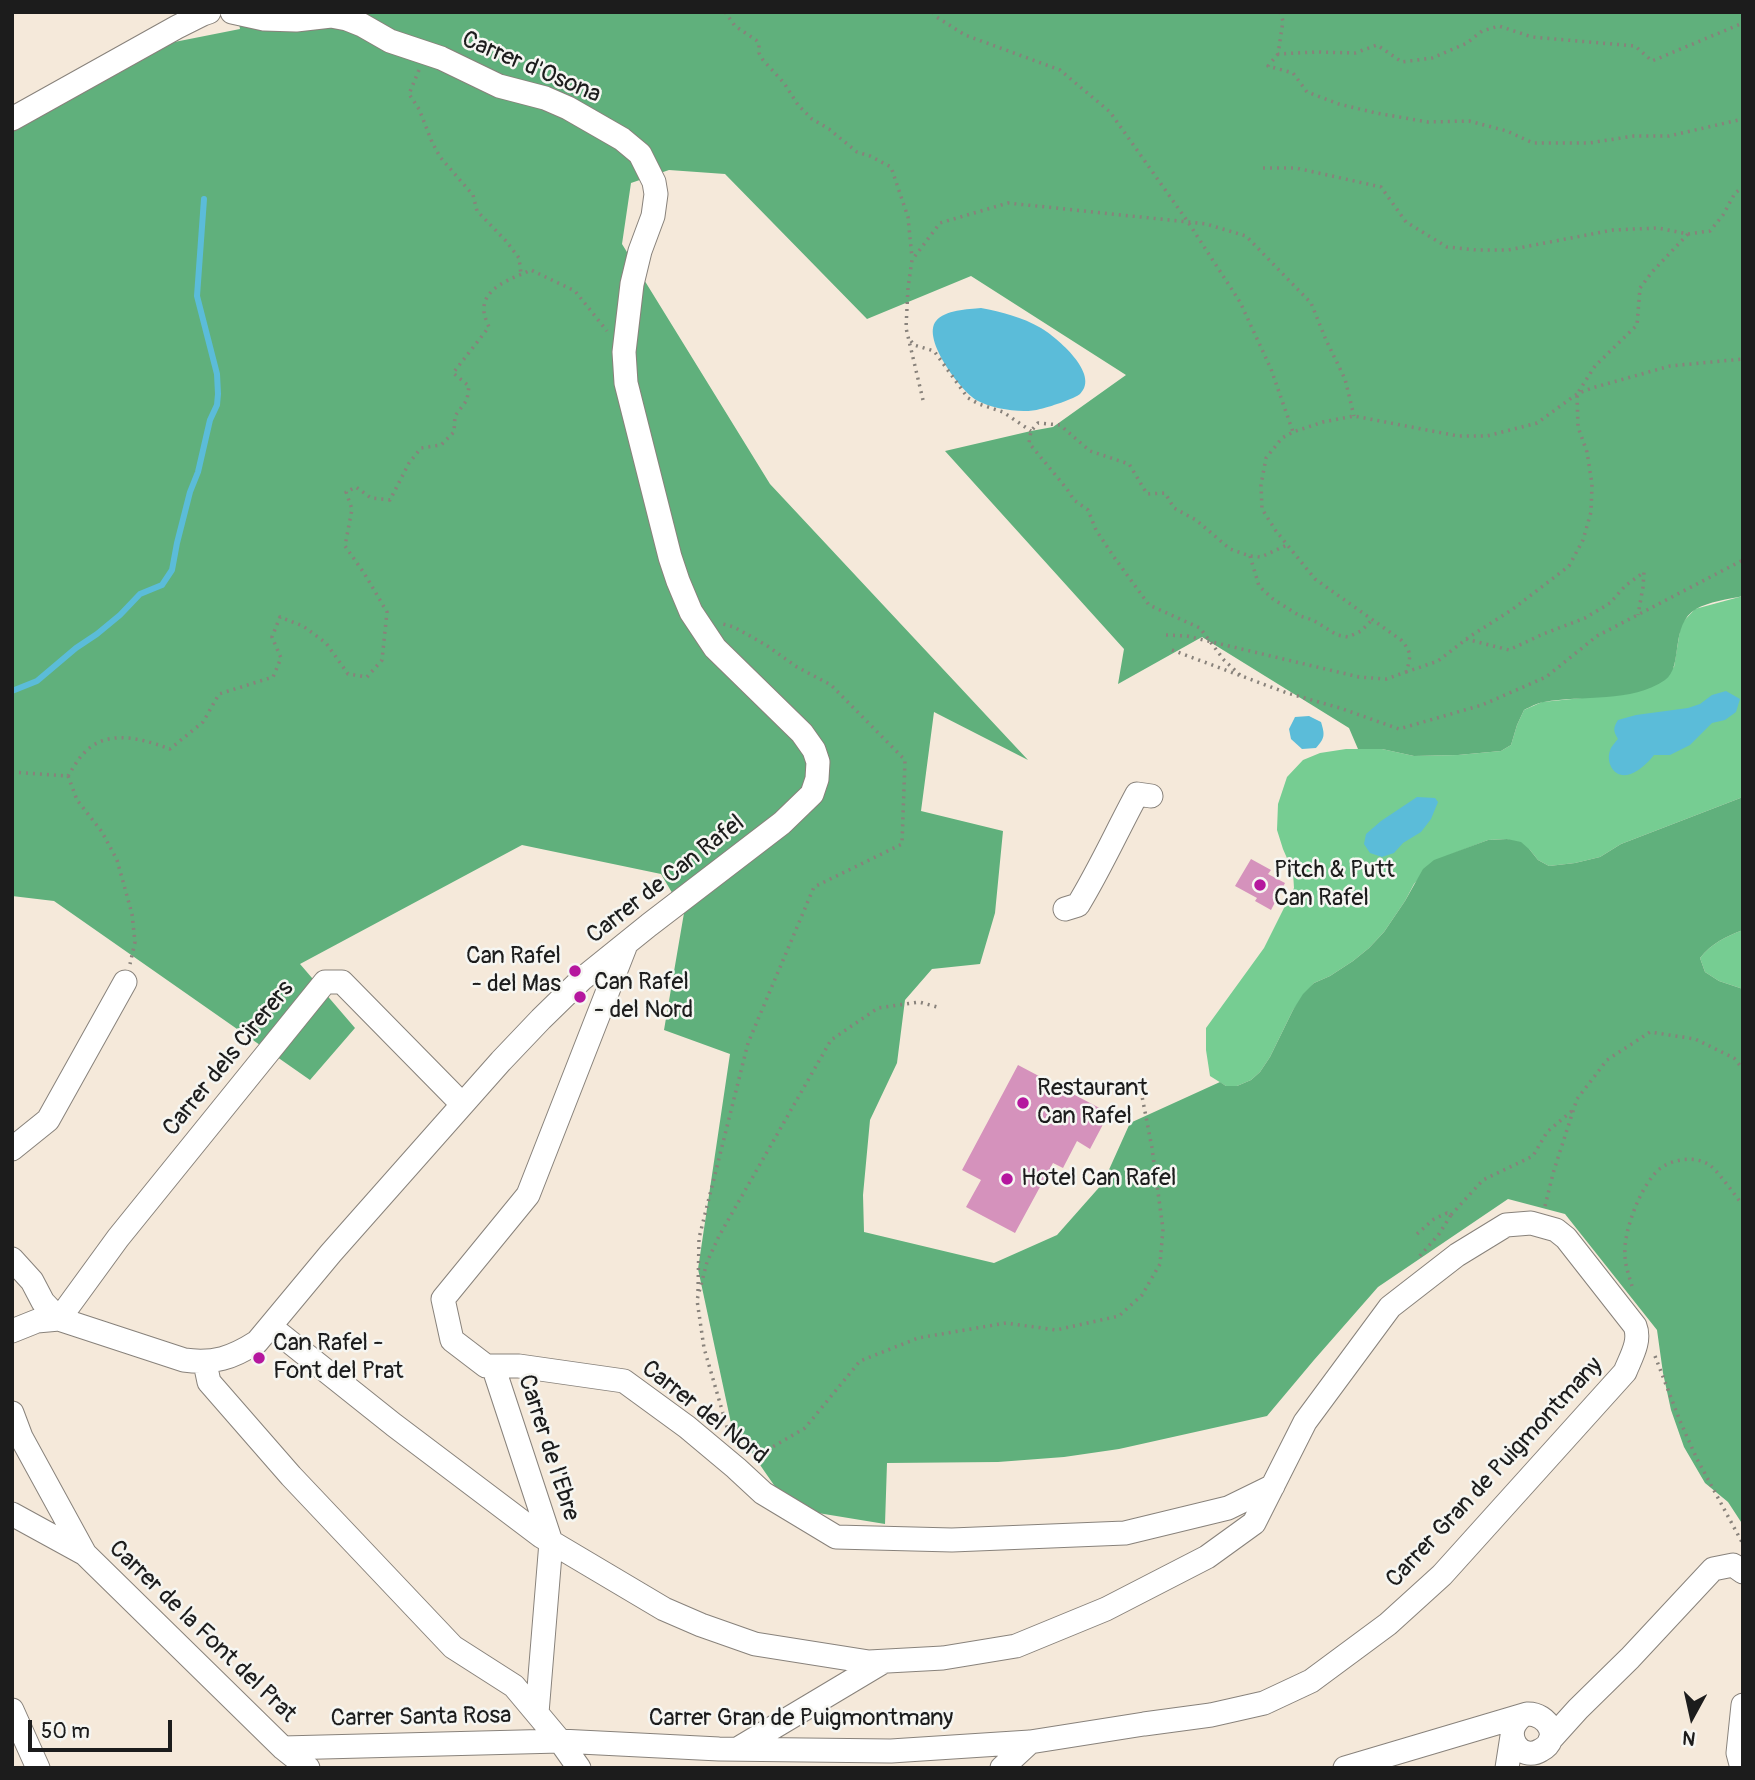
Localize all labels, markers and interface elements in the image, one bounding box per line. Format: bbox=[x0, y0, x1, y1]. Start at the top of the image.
street label: Carrer d'Osona bbox=[457, 26, 605, 110]
street label: Carrer de Can Rafel bbox=[581, 809, 751, 951]
place label: Pitch & Putt Can Rafel bbox=[1274, 857, 1395, 913]
marker: Pitch & Putt Can Rafel bbox=[1252, 877, 1268, 893]
place label: Can Rafel - del Mas bbox=[466, 943, 561, 999]
marker: Can Rafel - del Mas bbox=[567, 963, 583, 979]
place label: Can Rafel - del Nord bbox=[594, 969, 693, 1025]
street label: Carrer dels Cirerers bbox=[157, 975, 301, 1143]
marker: Can Rafel - del Nord bbox=[572, 989, 588, 1005]
place label: Restaurant Can Rafel bbox=[1037, 1075, 1148, 1131]
marker: Restaurant Can Rafel bbox=[1015, 1095, 1031, 1111]
place label: Hotel Can Rafel bbox=[1021, 1165, 1176, 1193]
marker: Hotel Can Rafel bbox=[999, 1171, 1015, 1187]
place label: Can Rafel - Font del Prat bbox=[273, 1330, 403, 1386]
marker: Can Rafel - Font del Prat bbox=[251, 1350, 267, 1366]
street label: Carrer Gran de Puigmontmany bbox=[1381, 1352, 1609, 1594]
street label: Carrer del Nord bbox=[635, 1355, 773, 1471]
street label: Carrer de l'Ebre bbox=[511, 1371, 585, 1525]
street label: Carrer de la Font del Prat bbox=[102, 1535, 302, 1729]
north arrow bbox=[1657, 1682, 1727, 1752]
street label: Carrer Santa Rosa bbox=[330, 1702, 512, 1734]
street label: Carrer Gran de Puigmontmany bbox=[649, 1705, 953, 1733]
scale bar bbox=[32, 1706, 175, 1750]
text: 50 m bbox=[41, 1718, 90, 1745]
text: N bbox=[1681, 1725, 1697, 1751]

